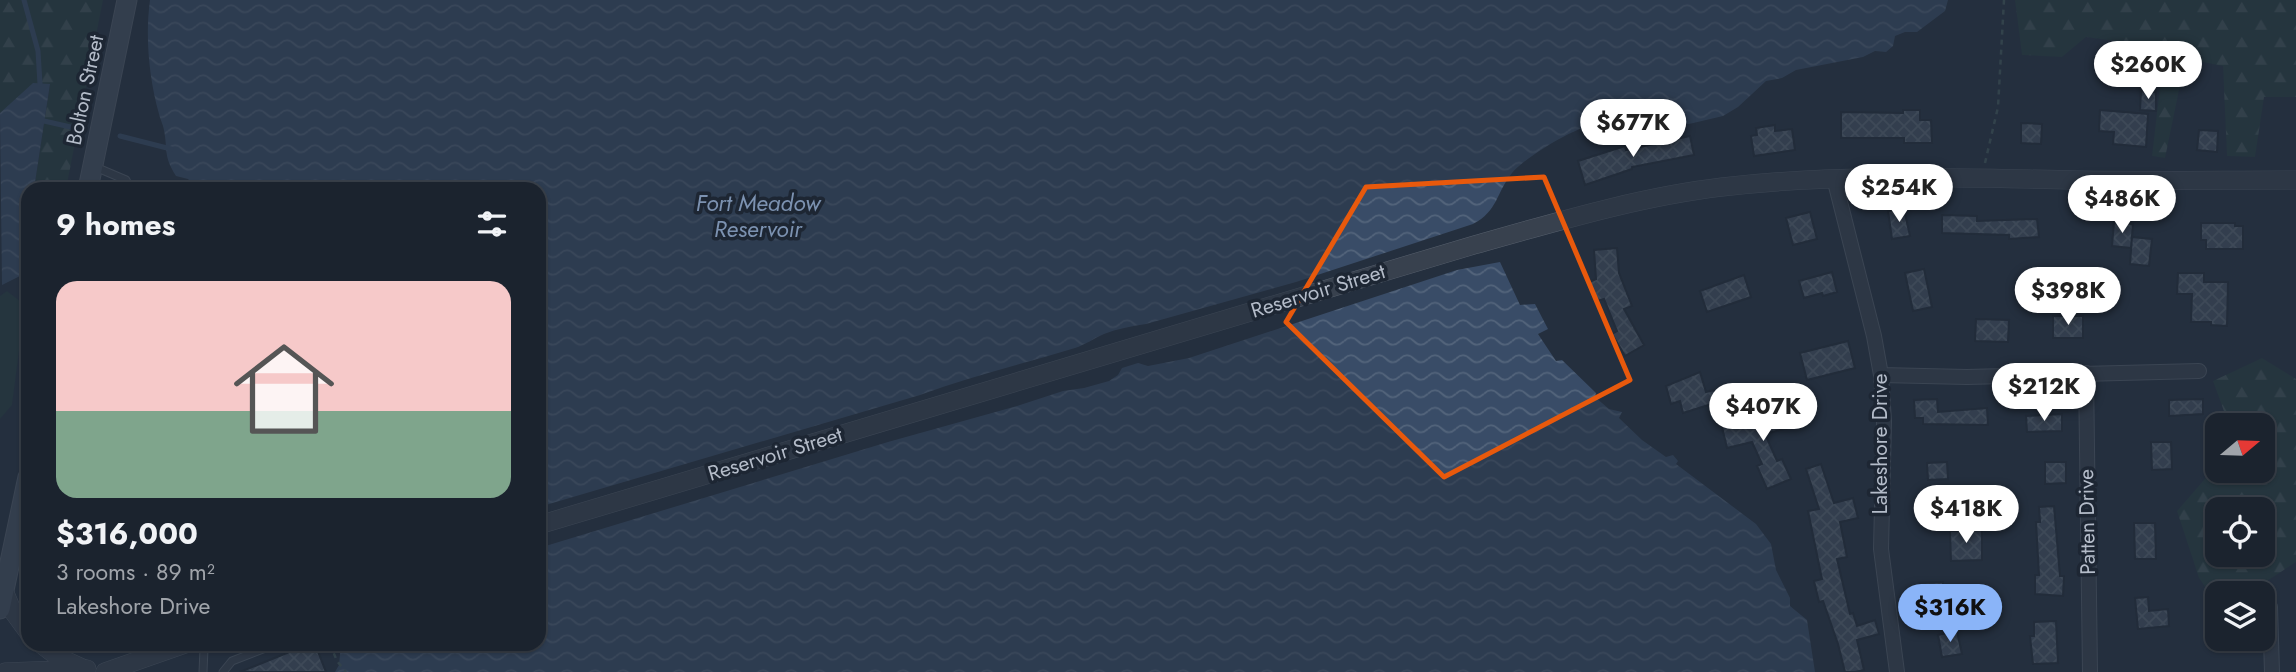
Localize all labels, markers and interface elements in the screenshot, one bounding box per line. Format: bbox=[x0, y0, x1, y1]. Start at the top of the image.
street label: Bolton Street bbox=[59, 32, 111, 148]
pin: $260K bbox=[2099, 42, 2197, 101]
text: $260K bbox=[2110, 47, 2186, 81]
pin: $677K bbox=[1584, 100, 1682, 159]
text: $677K bbox=[1596, 105, 1670, 139]
pin: $254K bbox=[1850, 164, 1948, 224]
text: $254K bbox=[1861, 170, 1937, 204]
pin: $486K bbox=[2073, 176, 2171, 235]
text: $486K bbox=[2084, 181, 2160, 215]
water label: Fort Meadow Reservoir bbox=[696, 186, 822, 246]
text: 9 homes bbox=[56, 203, 175, 246]
icon: filters bbox=[473, 205, 511, 243]
street label: Reservoir Street bbox=[1247, 256, 1389, 326]
pin: $398K bbox=[2019, 268, 2117, 327]
text: $398K bbox=[2031, 273, 2105, 307]
icon: home bbox=[221, 326, 347, 452]
pin: $212K bbox=[1995, 364, 2093, 423]
text: $212K bbox=[2008, 369, 2080, 403]
street label: Lakeshore Drive bbox=[1865, 373, 1895, 514]
pin: $407K bbox=[1714, 384, 1812, 443]
text: $407K bbox=[1725, 389, 1801, 423]
north arrow bbox=[2205, 413, 2275, 483]
map controls bbox=[2205, 413, 2275, 651]
street label: Reservoir Street bbox=[704, 419, 846, 489]
street label: Patten Drive bbox=[2071, 469, 2103, 575]
pin: $418K bbox=[1917, 486, 2015, 545]
text: $418K bbox=[1930, 491, 2002, 525]
button: locate bbox=[2205, 497, 2275, 567]
text: $316,000 bbox=[56, 512, 198, 555]
text: 3 rooms · 89 m² bbox=[56, 555, 215, 589]
button: layers bbox=[2205, 581, 2275, 651]
pin: $316K bbox=[1901, 584, 1999, 644]
text: Lakeshore Drive bbox=[56, 589, 210, 623]
text: $316K bbox=[1914, 590, 1986, 624]

